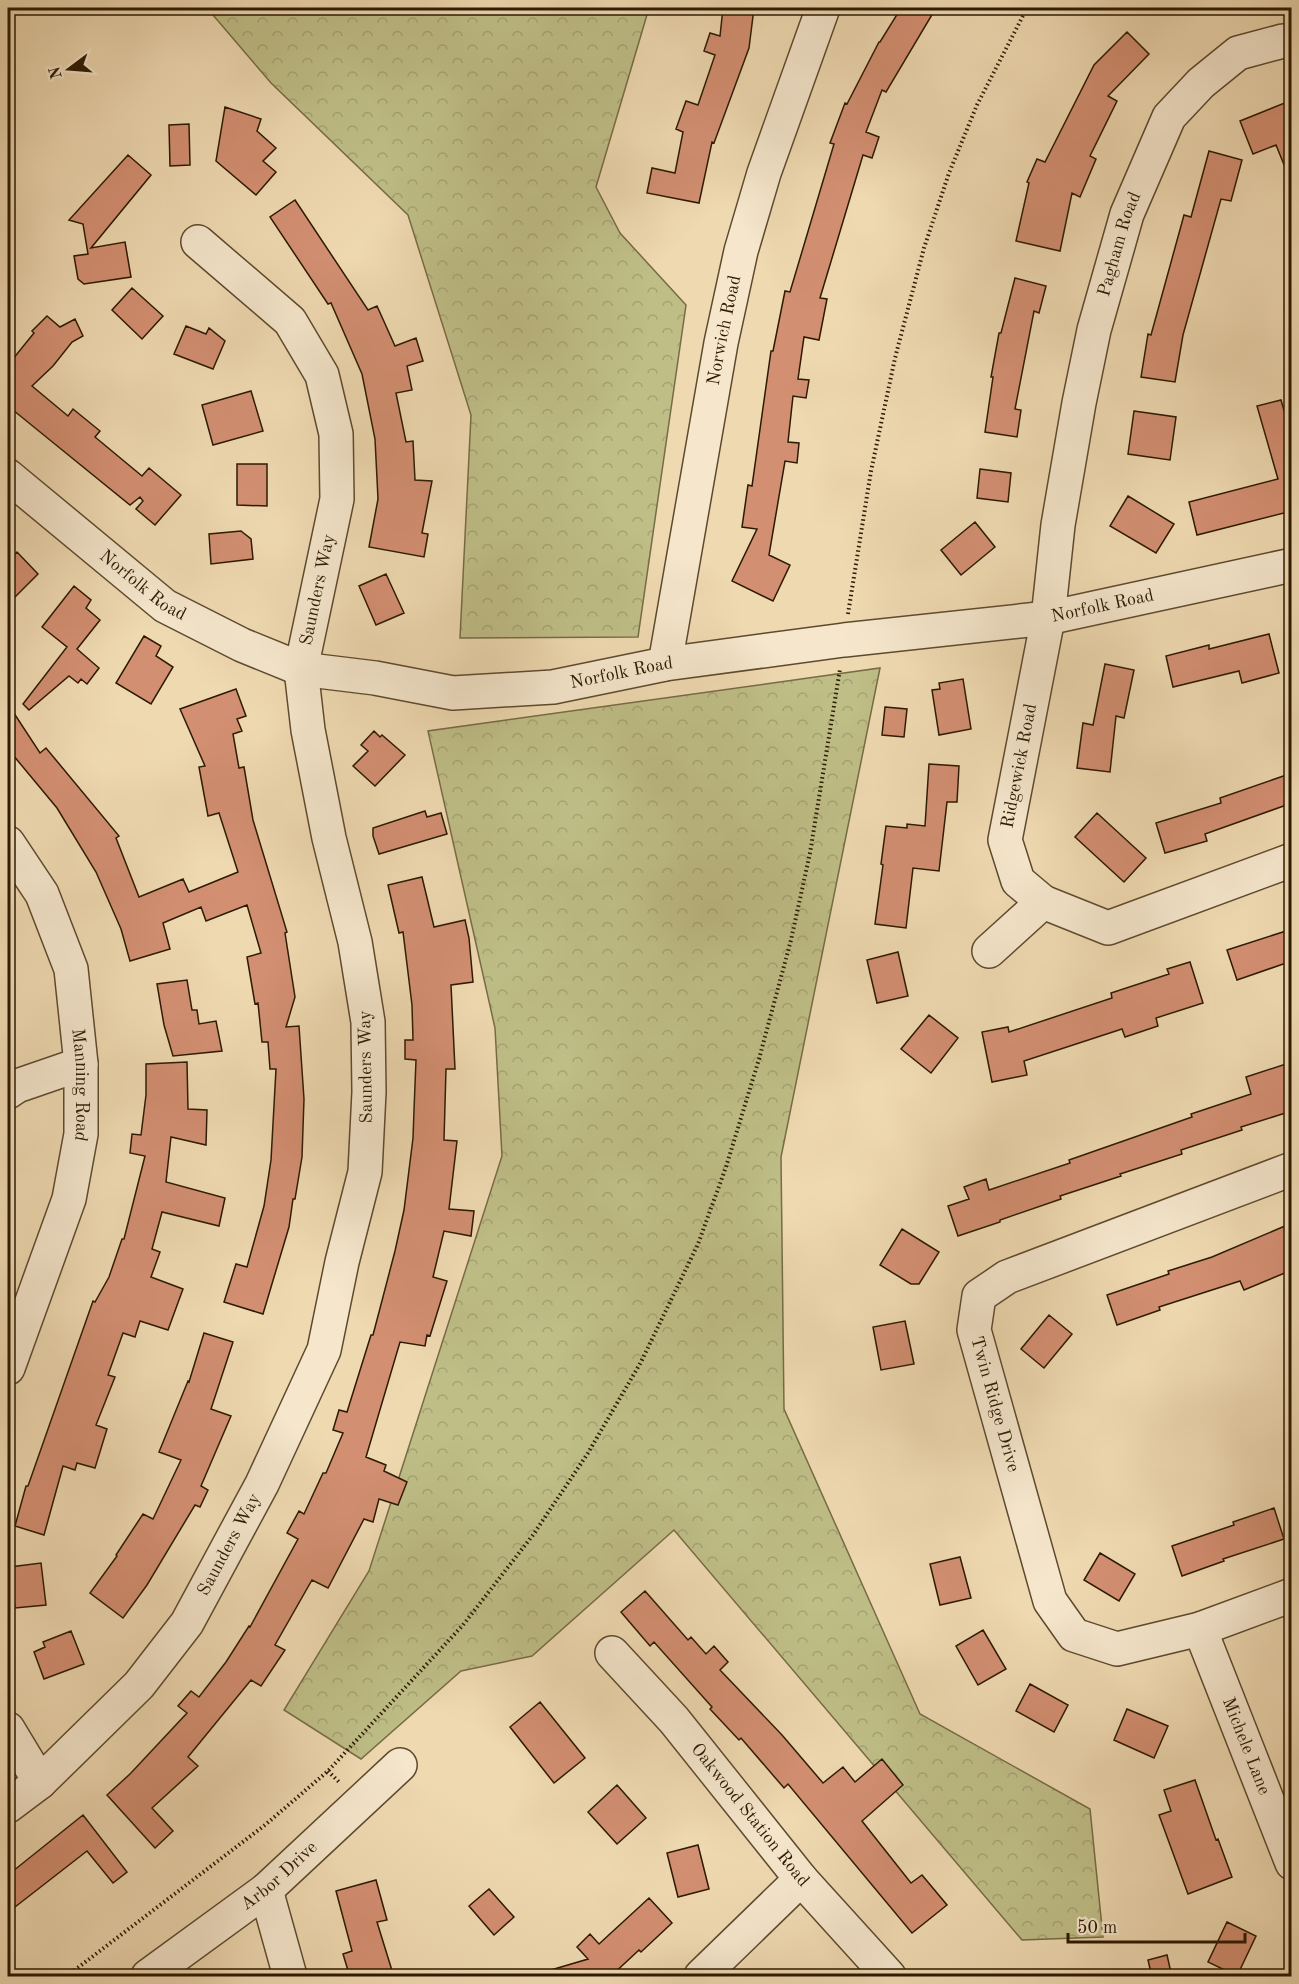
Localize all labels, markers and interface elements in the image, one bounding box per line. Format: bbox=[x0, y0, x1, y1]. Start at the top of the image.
north arrow bbox=[39, 39, 99, 99]
text: N bbox=[47, 64, 66, 81]
street label: Pagham Road bbox=[1095, 189, 1144, 299]
street label: Norwich Road bbox=[705, 274, 744, 387]
street label: Saunders Way bbox=[297, 532, 338, 647]
street label: Norfolk Road bbox=[96, 547, 189, 624]
street label: Norfolk Road bbox=[1050, 586, 1156, 626]
street label: Norfolk Road bbox=[569, 654, 674, 692]
street label: Ridgewick Road bbox=[998, 702, 1040, 830]
street label: Saunders Way bbox=[356, 1010, 376, 1124]
street label: Manning Road bbox=[68, 1028, 90, 1143]
street label: Twin Ridge Drive bbox=[967, 1334, 1022, 1474]
street label: Saunders Way bbox=[194, 1490, 264, 1599]
street label: Michele Lane bbox=[1219, 1695, 1273, 1798]
street label: Oakwood Station Road bbox=[687, 1740, 812, 1890]
street label: Arbor Drive bbox=[238, 1838, 321, 1914]
scale bar bbox=[1068, 1906, 1245, 1944]
text: 50 m bbox=[1077, 1919, 1117, 1937]

